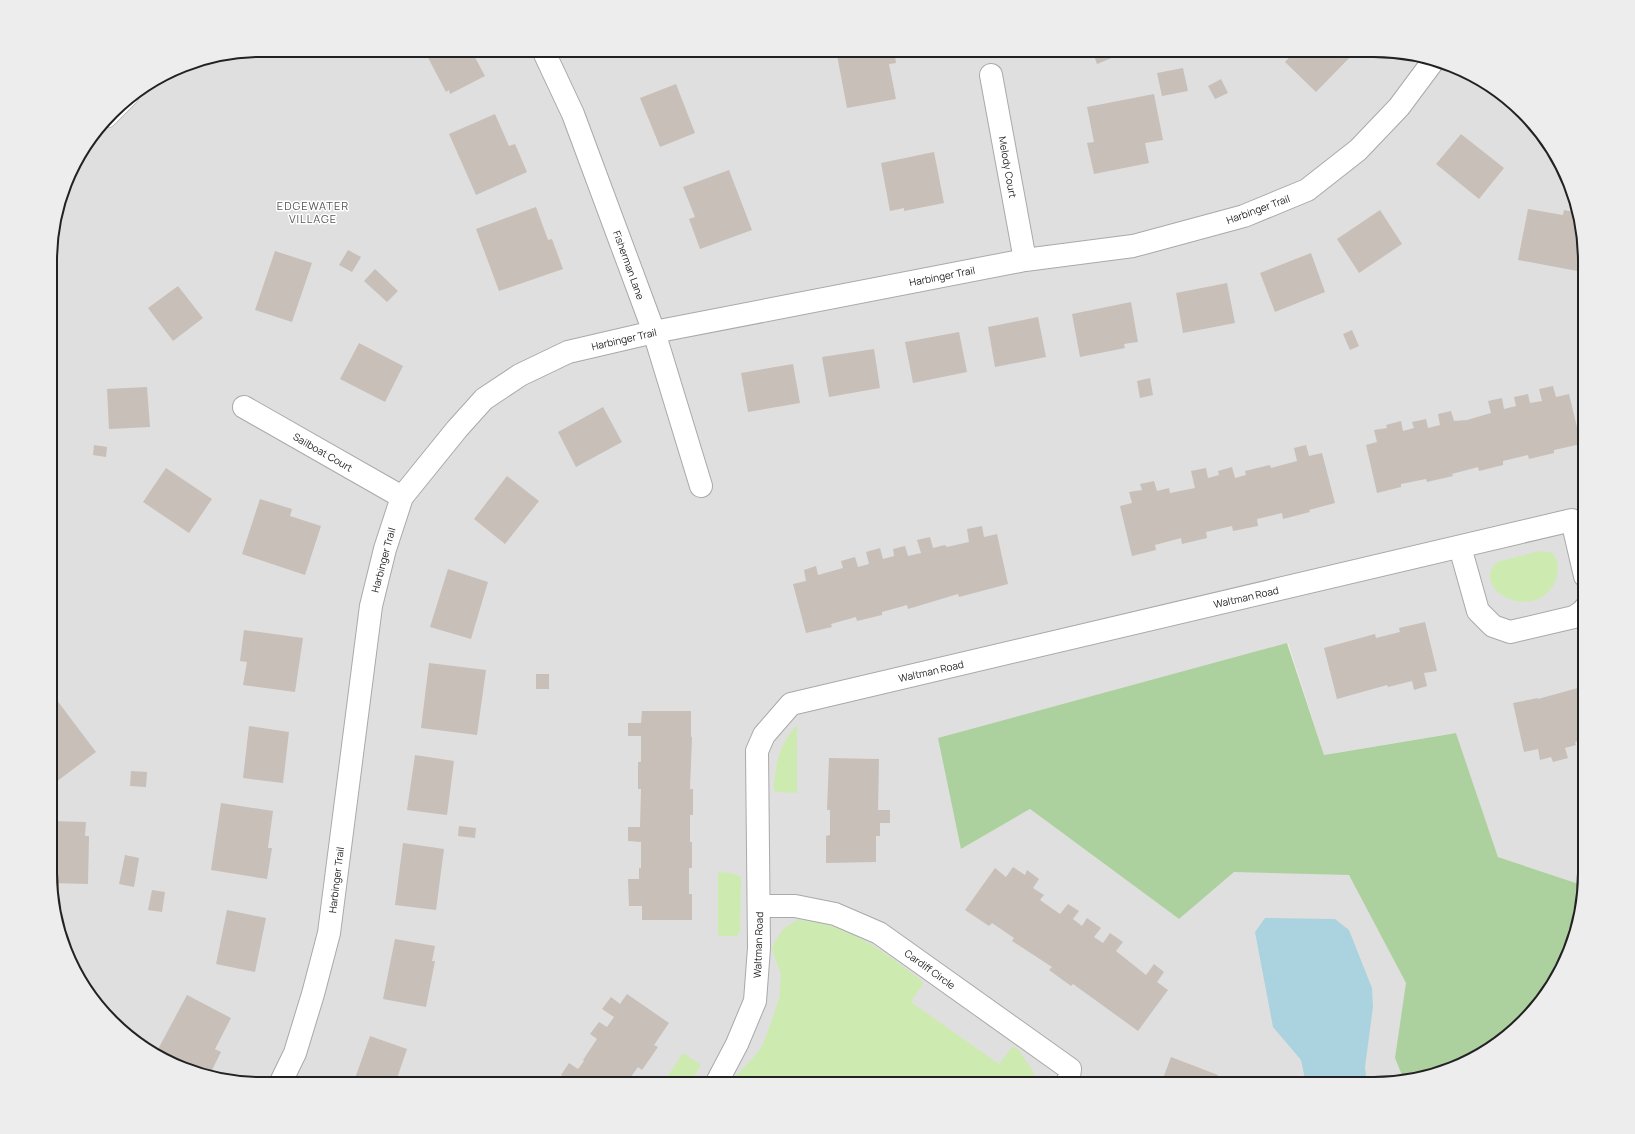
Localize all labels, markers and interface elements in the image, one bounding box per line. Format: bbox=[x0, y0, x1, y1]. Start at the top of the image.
street label: Melody Court bbox=[996, 135, 1020, 199]
street label: Harbinger Trail bbox=[1224, 191, 1292, 227]
district label: EDGEWATER VILLAGE bbox=[277, 198, 349, 226]
street label: Fisherman Lane bbox=[610, 229, 648, 302]
street label: Harbinger Trail bbox=[908, 263, 976, 289]
street label: Harbinger Trail bbox=[590, 325, 658, 353]
street label: Sailboat Court bbox=[291, 429, 355, 475]
street label: Harbinger Trail bbox=[368, 526, 398, 594]
street label: Waltman Road bbox=[1212, 583, 1280, 611]
street label: Waltman Road bbox=[897, 657, 965, 685]
street label: Harbinger Trail bbox=[325, 846, 347, 914]
street label: Waltman Road bbox=[750, 911, 766, 978]
street label: Cardiff Circle bbox=[902, 946, 958, 992]

